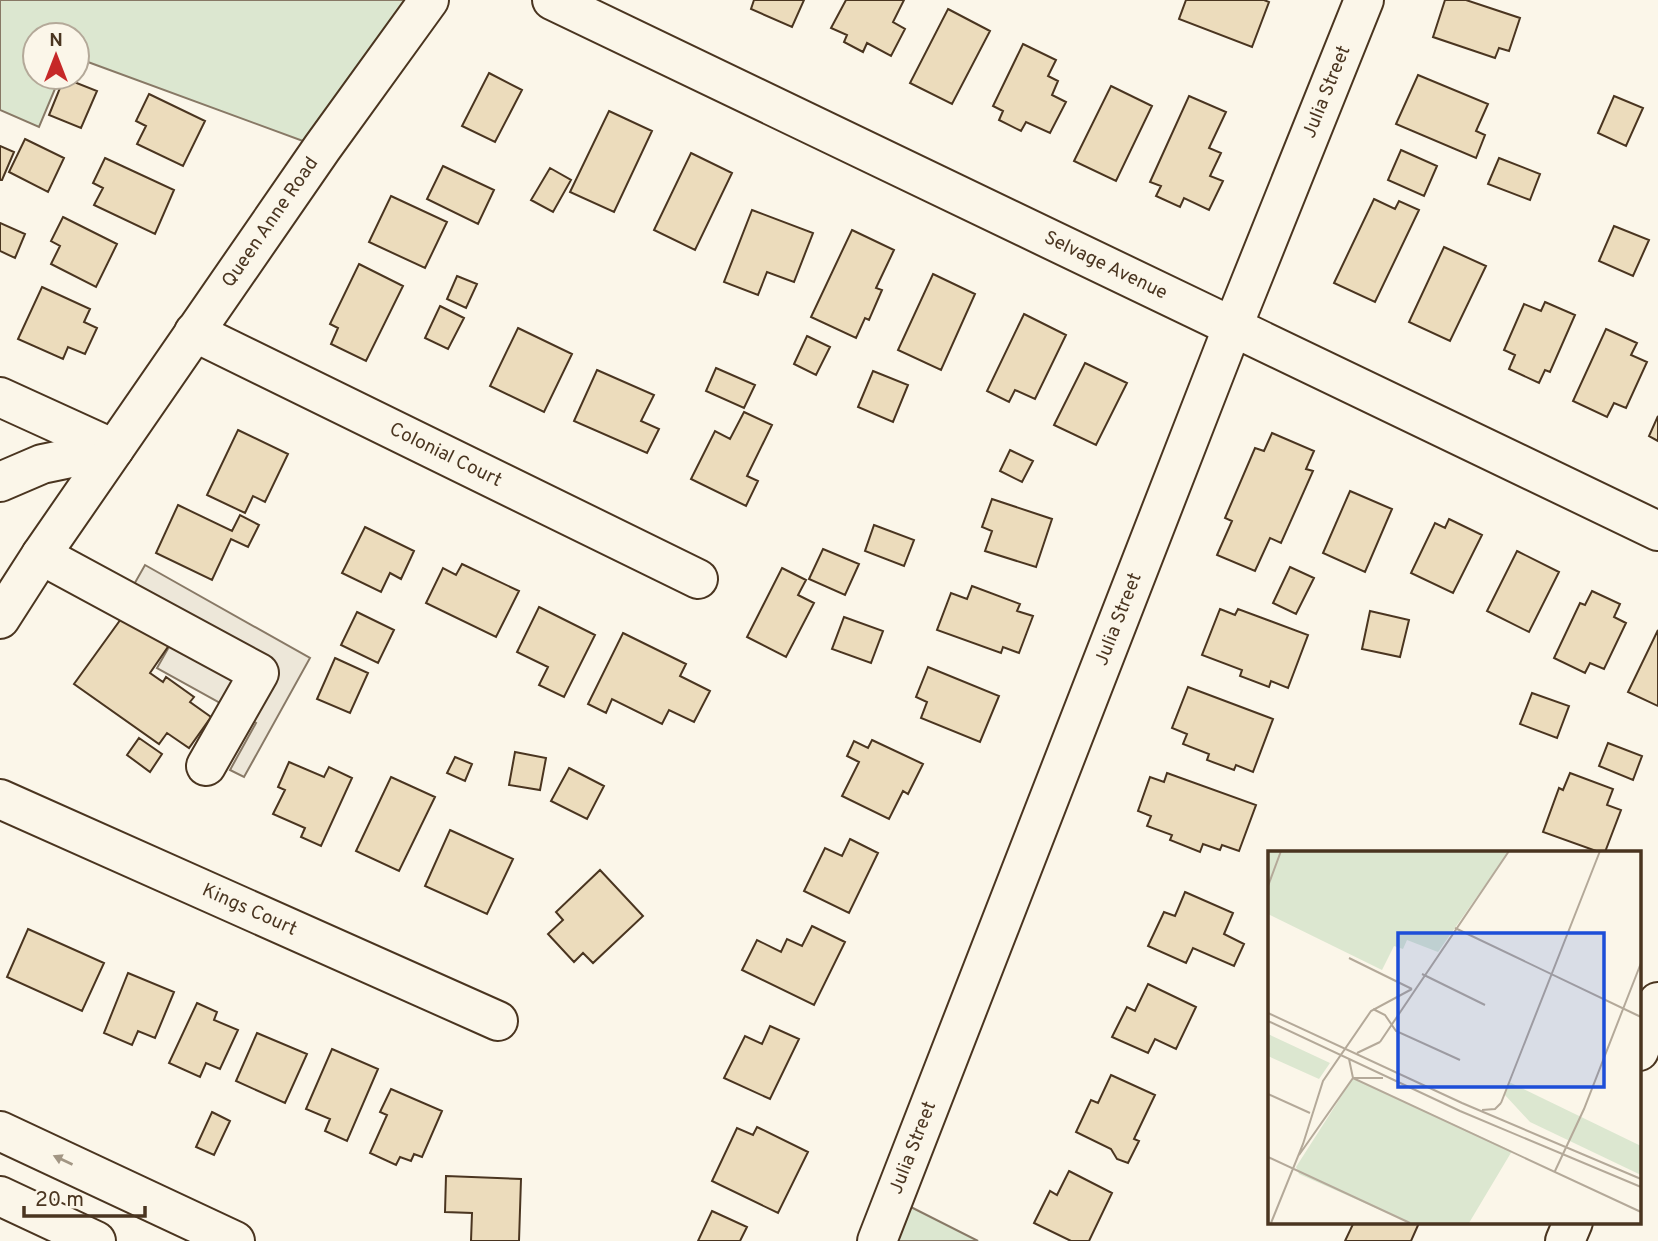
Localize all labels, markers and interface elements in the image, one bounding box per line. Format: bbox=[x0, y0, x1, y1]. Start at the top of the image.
north arrow bbox=[21, 21, 91, 91]
text: N bbox=[49, 29, 63, 53]
street label: Julia Street bbox=[1298, 42, 1356, 142]
street label: Queen Anne Road bbox=[217, 153, 324, 293]
street label: Selvage Avenue bbox=[1040, 226, 1171, 306]
street label: Colonial Court bbox=[385, 418, 506, 493]
street label: Julia Street bbox=[1090, 569, 1148, 669]
inset map bbox=[1268, 851, 1640, 1224]
street label: Kings Court bbox=[198, 879, 300, 942]
street label: Julia Street bbox=[884, 1098, 942, 1198]
one-way arrow bbox=[53, 1154, 73, 1166]
scale bar bbox=[24, 1174, 145, 1218]
text: 20 m bbox=[35, 1187, 84, 1214]

